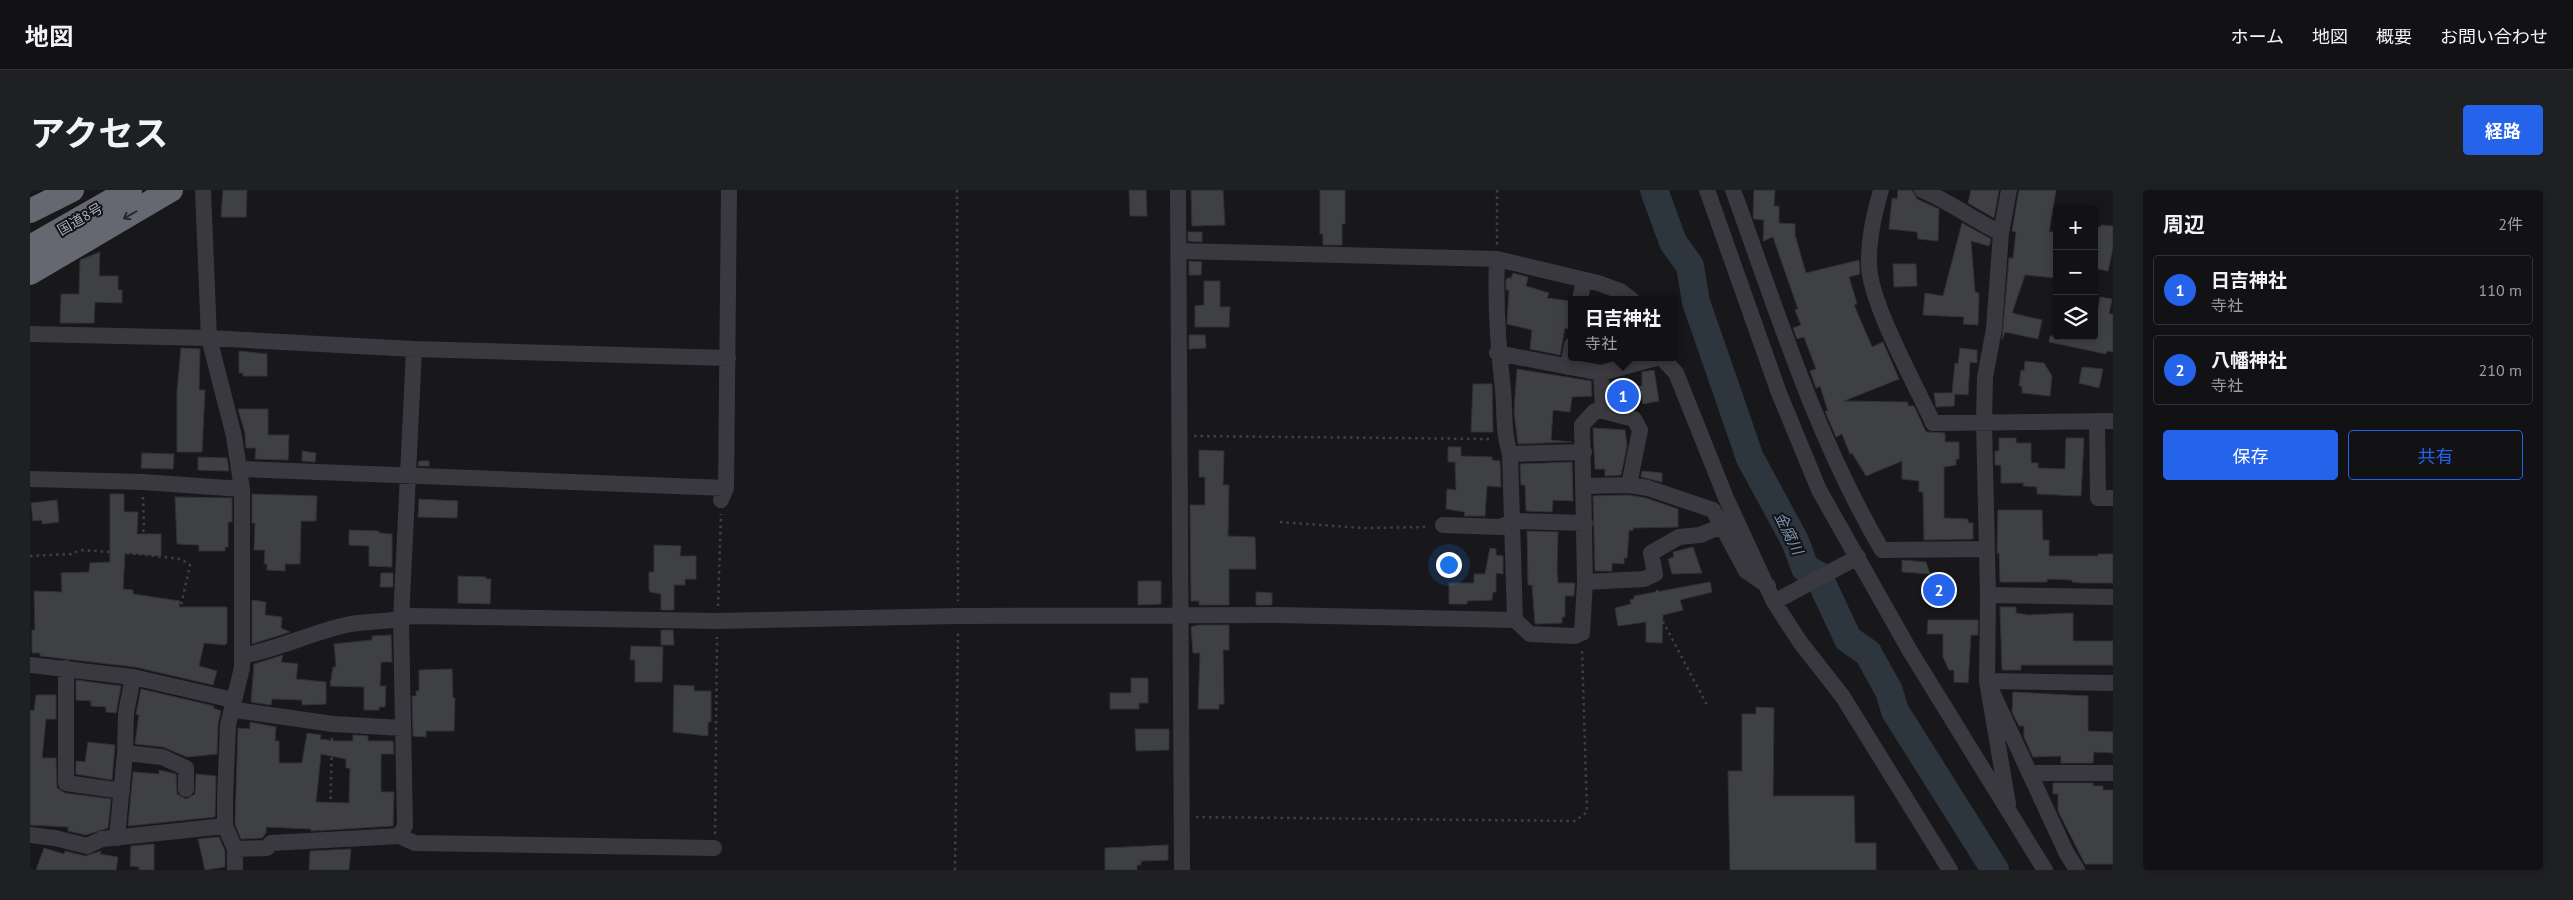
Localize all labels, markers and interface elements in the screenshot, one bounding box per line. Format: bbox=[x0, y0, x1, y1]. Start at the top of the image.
text: 地図 bbox=[25, 21, 73, 52]
text: ホーム bbox=[2231, 25, 2284, 48]
text: 地図 bbox=[2312, 25, 2348, 48]
text: 概要 bbox=[2376, 25, 2412, 48]
text: お問い合わせ bbox=[2440, 25, 2548, 48]
button: 経路 bbox=[2463, 105, 2543, 155]
text: アクセス bbox=[30, 110, 168, 156]
street label: 国道8号 bbox=[54, 199, 106, 239]
map controls bbox=[2053, 205, 2098, 340]
button: + bbox=[2053, 205, 2098, 250]
one-way arrow bbox=[123, 211, 137, 221]
text: 周辺 bbox=[2163, 211, 2205, 238]
text: 2件 bbox=[2498, 214, 2523, 234]
button: − bbox=[2053, 250, 2098, 295]
text: 日吉神社 bbox=[2211, 268, 2287, 292]
text: 1 bbox=[2175, 280, 2185, 300]
text: 110 m bbox=[2479, 280, 2522, 300]
button: layers bbox=[2053, 295, 2098, 340]
text: 寺社 bbox=[2211, 295, 2243, 315]
popup bbox=[1568, 296, 1678, 361]
text: 日吉神社 bbox=[1585, 306, 1661, 330]
text: 寺社 bbox=[1585, 333, 1617, 353]
text: 八幡神社 bbox=[2211, 348, 2287, 372]
text: 2 bbox=[2175, 360, 2185, 380]
text: 210 m bbox=[2479, 360, 2522, 380]
text: 寺社 bbox=[2211, 375, 2243, 395]
pin: 1 bbox=[1607, 377, 1639, 415]
button: 保存 bbox=[2163, 430, 2338, 480]
button: 共有 bbox=[2348, 430, 2523, 480]
water label: 金腐川 bbox=[1771, 509, 1808, 559]
your location bbox=[1436, 552, 1462, 578]
pin: 2 bbox=[1923, 571, 1955, 609]

